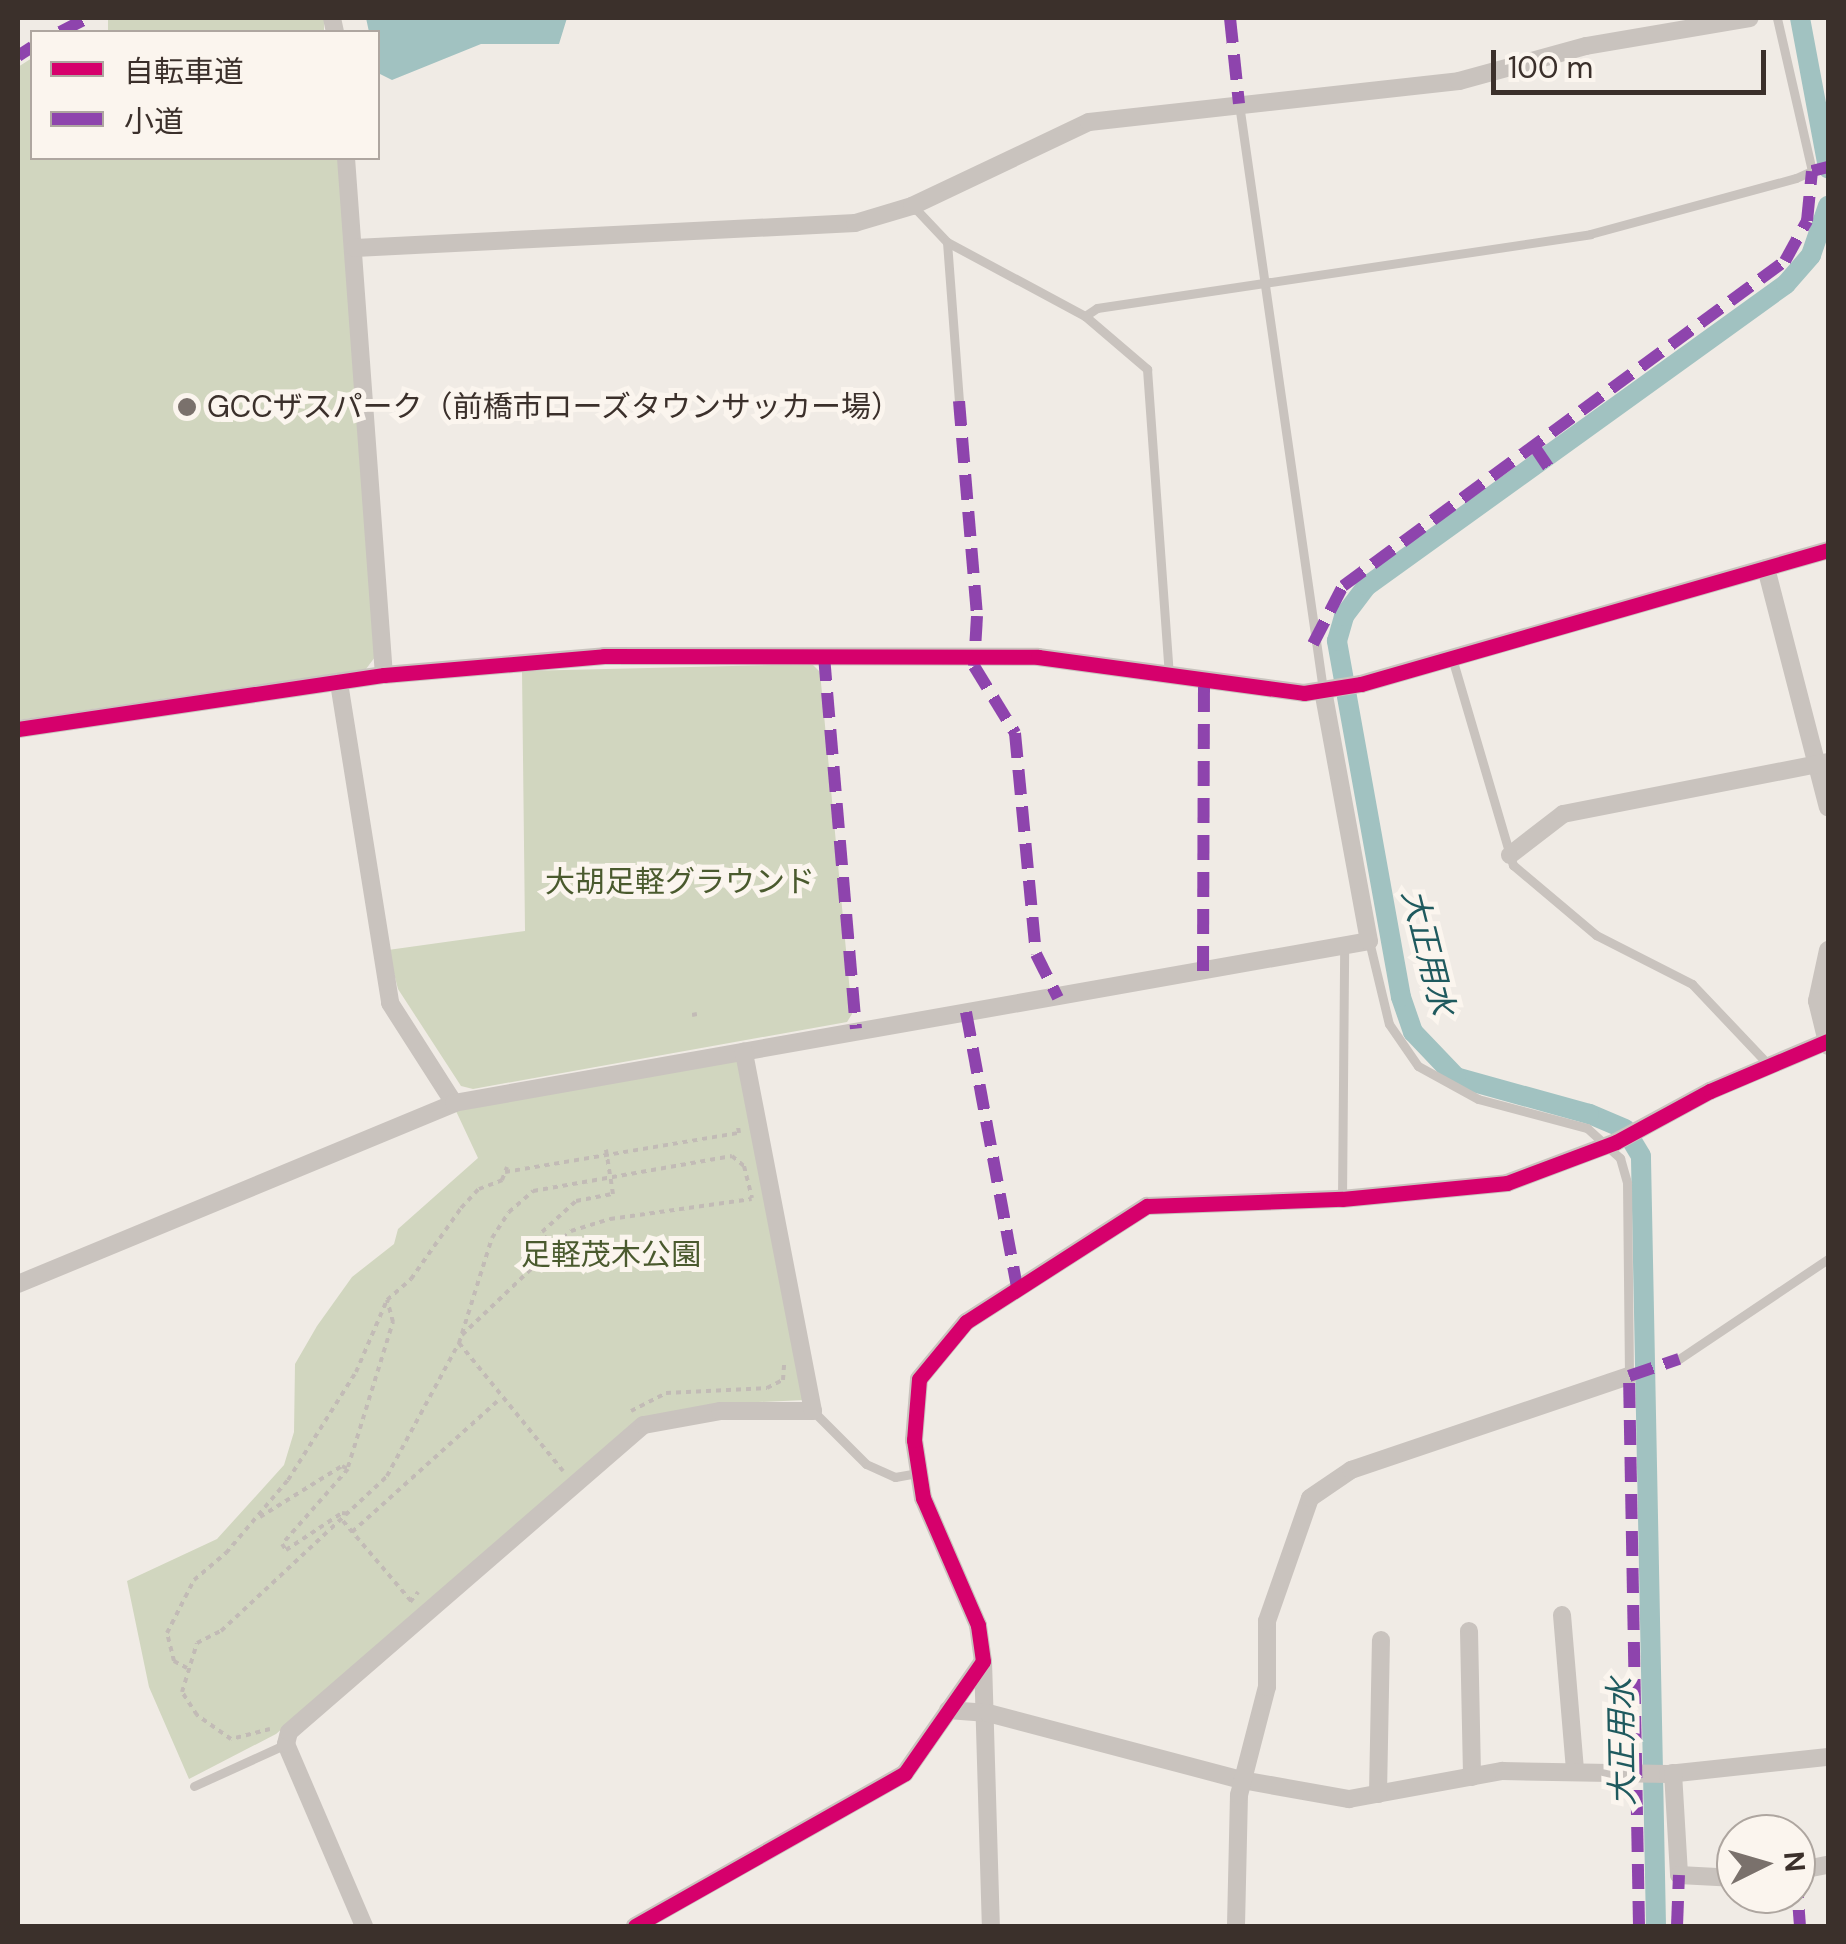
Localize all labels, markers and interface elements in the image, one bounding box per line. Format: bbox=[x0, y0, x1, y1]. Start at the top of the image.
legend bbox=[30, 30, 380, 160]
scale bar bbox=[1496, 30, 1771, 92]
text: 100 m bbox=[1508, 48, 1593, 87]
text: 自転車道 bbox=[124, 52, 244, 91]
text: 小道 bbox=[124, 102, 184, 141]
place label: GCCザスパーク（前橋市ローズタウンサッカー場） bbox=[207, 389, 903, 425]
marker: GCCザスパーク（前橋市ローズタウンサッカー場） bbox=[176, 396, 198, 418]
park label: 大胡足軽グラウンド bbox=[545, 864, 815, 900]
water label: 大正用水 bbox=[1394, 885, 1462, 1019]
park label: 足軽茂木公園 bbox=[521, 1237, 701, 1273]
water label: 大正用水 bbox=[1602, 1678, 1642, 1806]
north arrow bbox=[1716, 1814, 1816, 1914]
text: N bbox=[1775, 1850, 1814, 1873]

